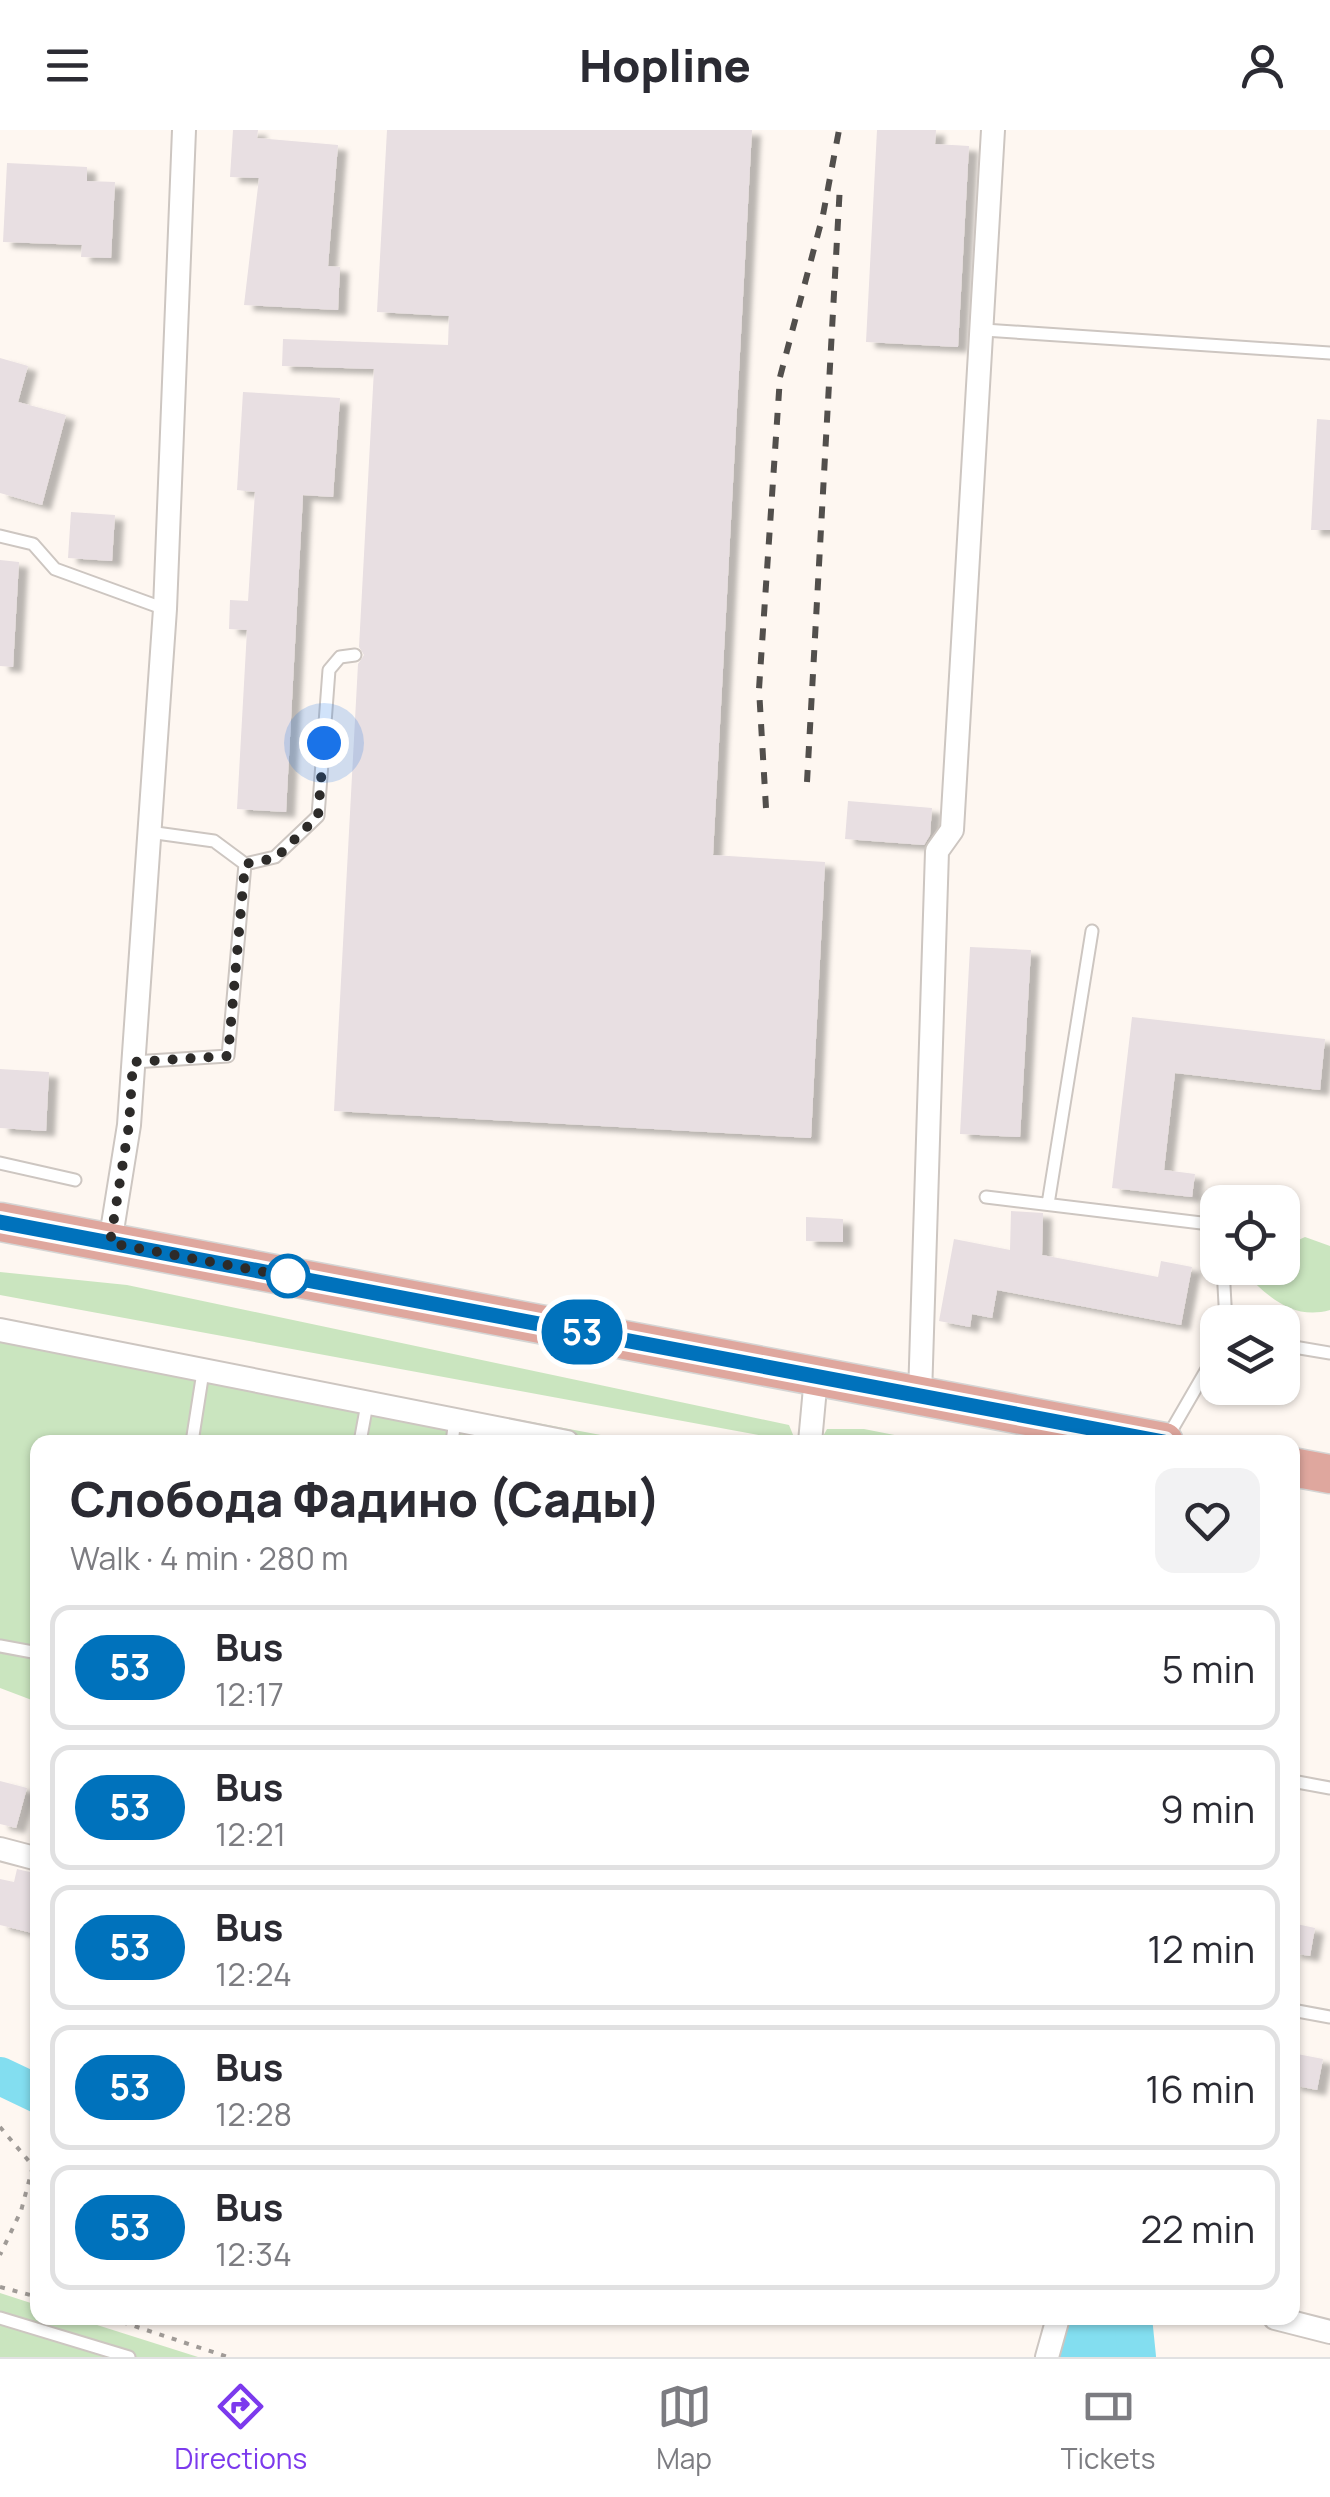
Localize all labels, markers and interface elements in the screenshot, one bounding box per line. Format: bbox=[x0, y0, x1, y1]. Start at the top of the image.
text: Hopline bbox=[579, 34, 751, 96]
icon: menu bbox=[40, 38, 95, 93]
icon: person bbox=[1235, 38, 1290, 93]
your location bbox=[299, 718, 349, 768]
map controls bbox=[1200, 1185, 1300, 1405]
button: locate bbox=[1200, 1185, 1300, 1285]
unlabelled marker bbox=[267, 1255, 309, 1297]
line badge: 53 bbox=[537, 1300, 627, 1364]
button: layers bbox=[1200, 1305, 1300, 1405]
text: 53 bbox=[562, 1308, 602, 1356]
text: Слобода Фадино (Сады) bbox=[70, 1466, 661, 1531]
button: heart bbox=[1155, 1468, 1260, 1573]
text: Walk · 4 min · 280 m bbox=[70, 1536, 348, 1580]
text: Bus bbox=[215, 1620, 283, 1672]
text: 5 min bbox=[1162, 1642, 1255, 1694]
text: 53 bbox=[110, 1643, 150, 1691]
text: 12:17 bbox=[215, 1672, 284, 1716]
text: Bus bbox=[215, 1760, 283, 1812]
text: 9 min bbox=[1160, 1782, 1255, 1834]
text: 53 bbox=[110, 1783, 150, 1831]
text: 12:21 bbox=[215, 1812, 286, 1856]
text: Bus bbox=[215, 1900, 283, 1952]
text: 12 min bbox=[1147, 1922, 1255, 1974]
text: 53 bbox=[110, 1923, 150, 1971]
text: 12:24 bbox=[215, 1952, 292, 1996]
text: Bus bbox=[215, 2040, 283, 2092]
text: 16 min bbox=[1145, 2062, 1255, 2114]
text: 53 bbox=[110, 2063, 150, 2111]
text: 12:28 bbox=[215, 2092, 292, 2136]
text: Bus bbox=[215, 2180, 283, 2232]
text: 22 min bbox=[1140, 2202, 1255, 2254]
text: 53 bbox=[110, 2203, 150, 2251]
text: 12:34 bbox=[215, 2232, 292, 2276]
tab: Directions bbox=[175, 2379, 307, 2477]
tab: Map bbox=[656, 2379, 712, 2477]
tab: Tickets bbox=[1061, 2379, 1155, 2477]

